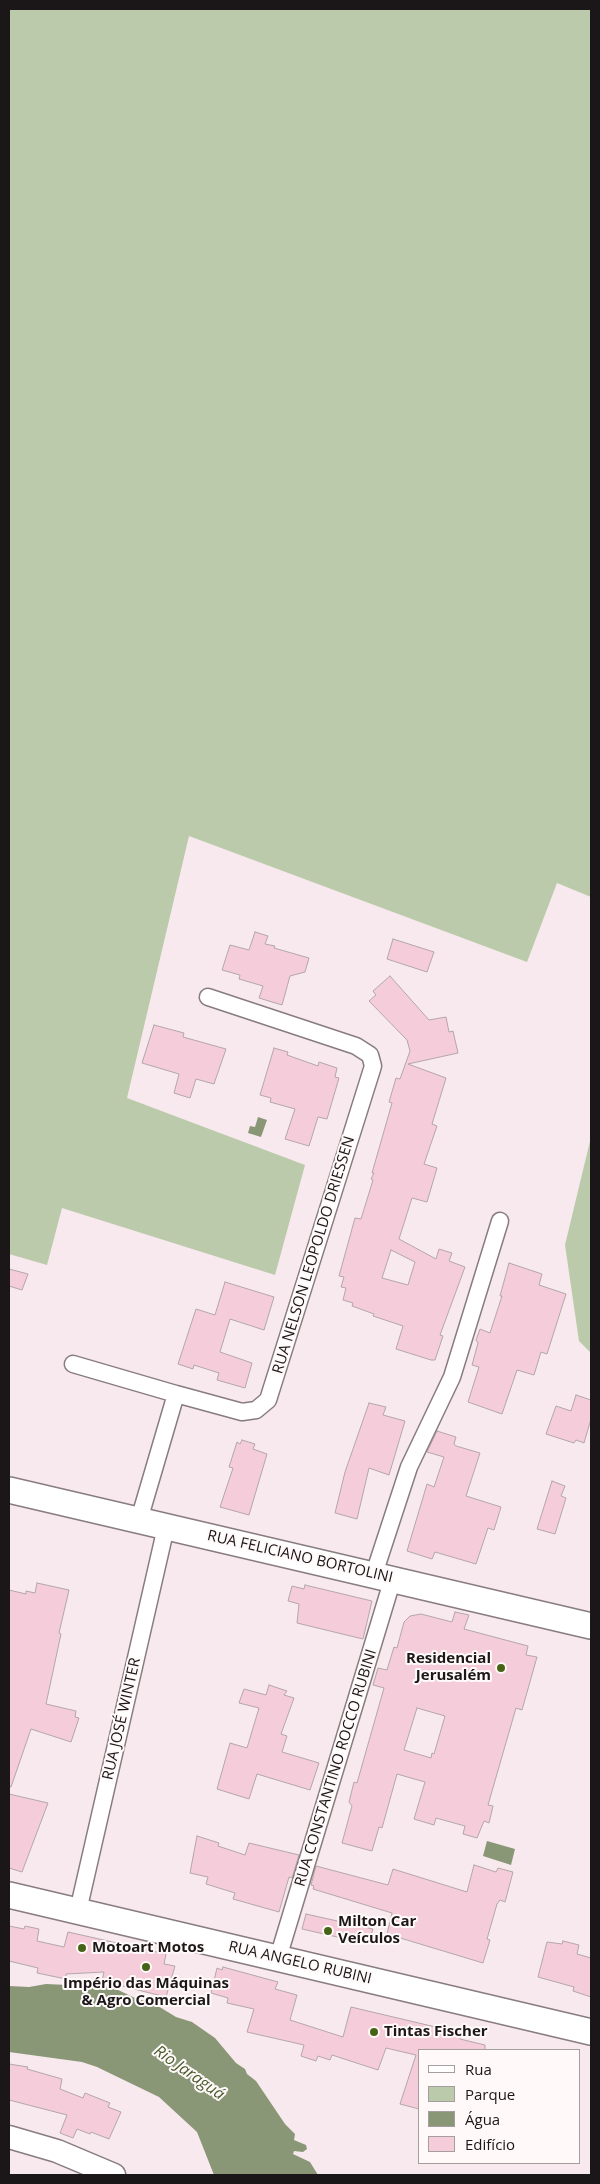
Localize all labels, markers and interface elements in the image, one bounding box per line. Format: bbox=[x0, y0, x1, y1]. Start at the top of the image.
street label: RUA NELSON LEOPOLDO DRIESSEN bbox=[269, 1134, 359, 1376]
street label: RUA FELICIANO BORTOLINI bbox=[206, 1527, 394, 1587]
street label: RUA CONSTANTINO ROCCO RUBINI bbox=[291, 1647, 381, 1889]
place label: Residencial Jerusalém bbox=[406, 1650, 491, 1685]
street label: RUA JOSÉ WINTER bbox=[99, 1656, 145, 1782]
marker: Residencial Jerusalém bbox=[495, 1662, 507, 1674]
place label: Milton Car Veículos bbox=[338, 1913, 416, 1948]
marker: Milton Car Veículos bbox=[322, 1925, 334, 1937]
street label: RUA ANGELO RUBINI bbox=[227, 1938, 373, 1988]
place label: Motoart Motos bbox=[92, 1939, 204, 1957]
marker: Motoart Motos bbox=[76, 1942, 88, 1954]
marker: Império das Máquinas & Agro Comercial bbox=[140, 1961, 152, 1973]
place label: Império das Máquinas & Agro Comercial bbox=[63, 1975, 229, 2010]
place label: Tintas Fischer bbox=[384, 2023, 488, 2041]
marker: Tintas Fischer bbox=[368, 2026, 380, 2038]
water label: Rio Jaraguá bbox=[150, 2042, 228, 2104]
legend bbox=[418, 2049, 580, 2164]
text: Rua bbox=[465, 2059, 492, 2079]
text: Parque bbox=[465, 2084, 515, 2104]
text: Água bbox=[465, 2109, 500, 2129]
text: Edifício bbox=[465, 2134, 515, 2154]

